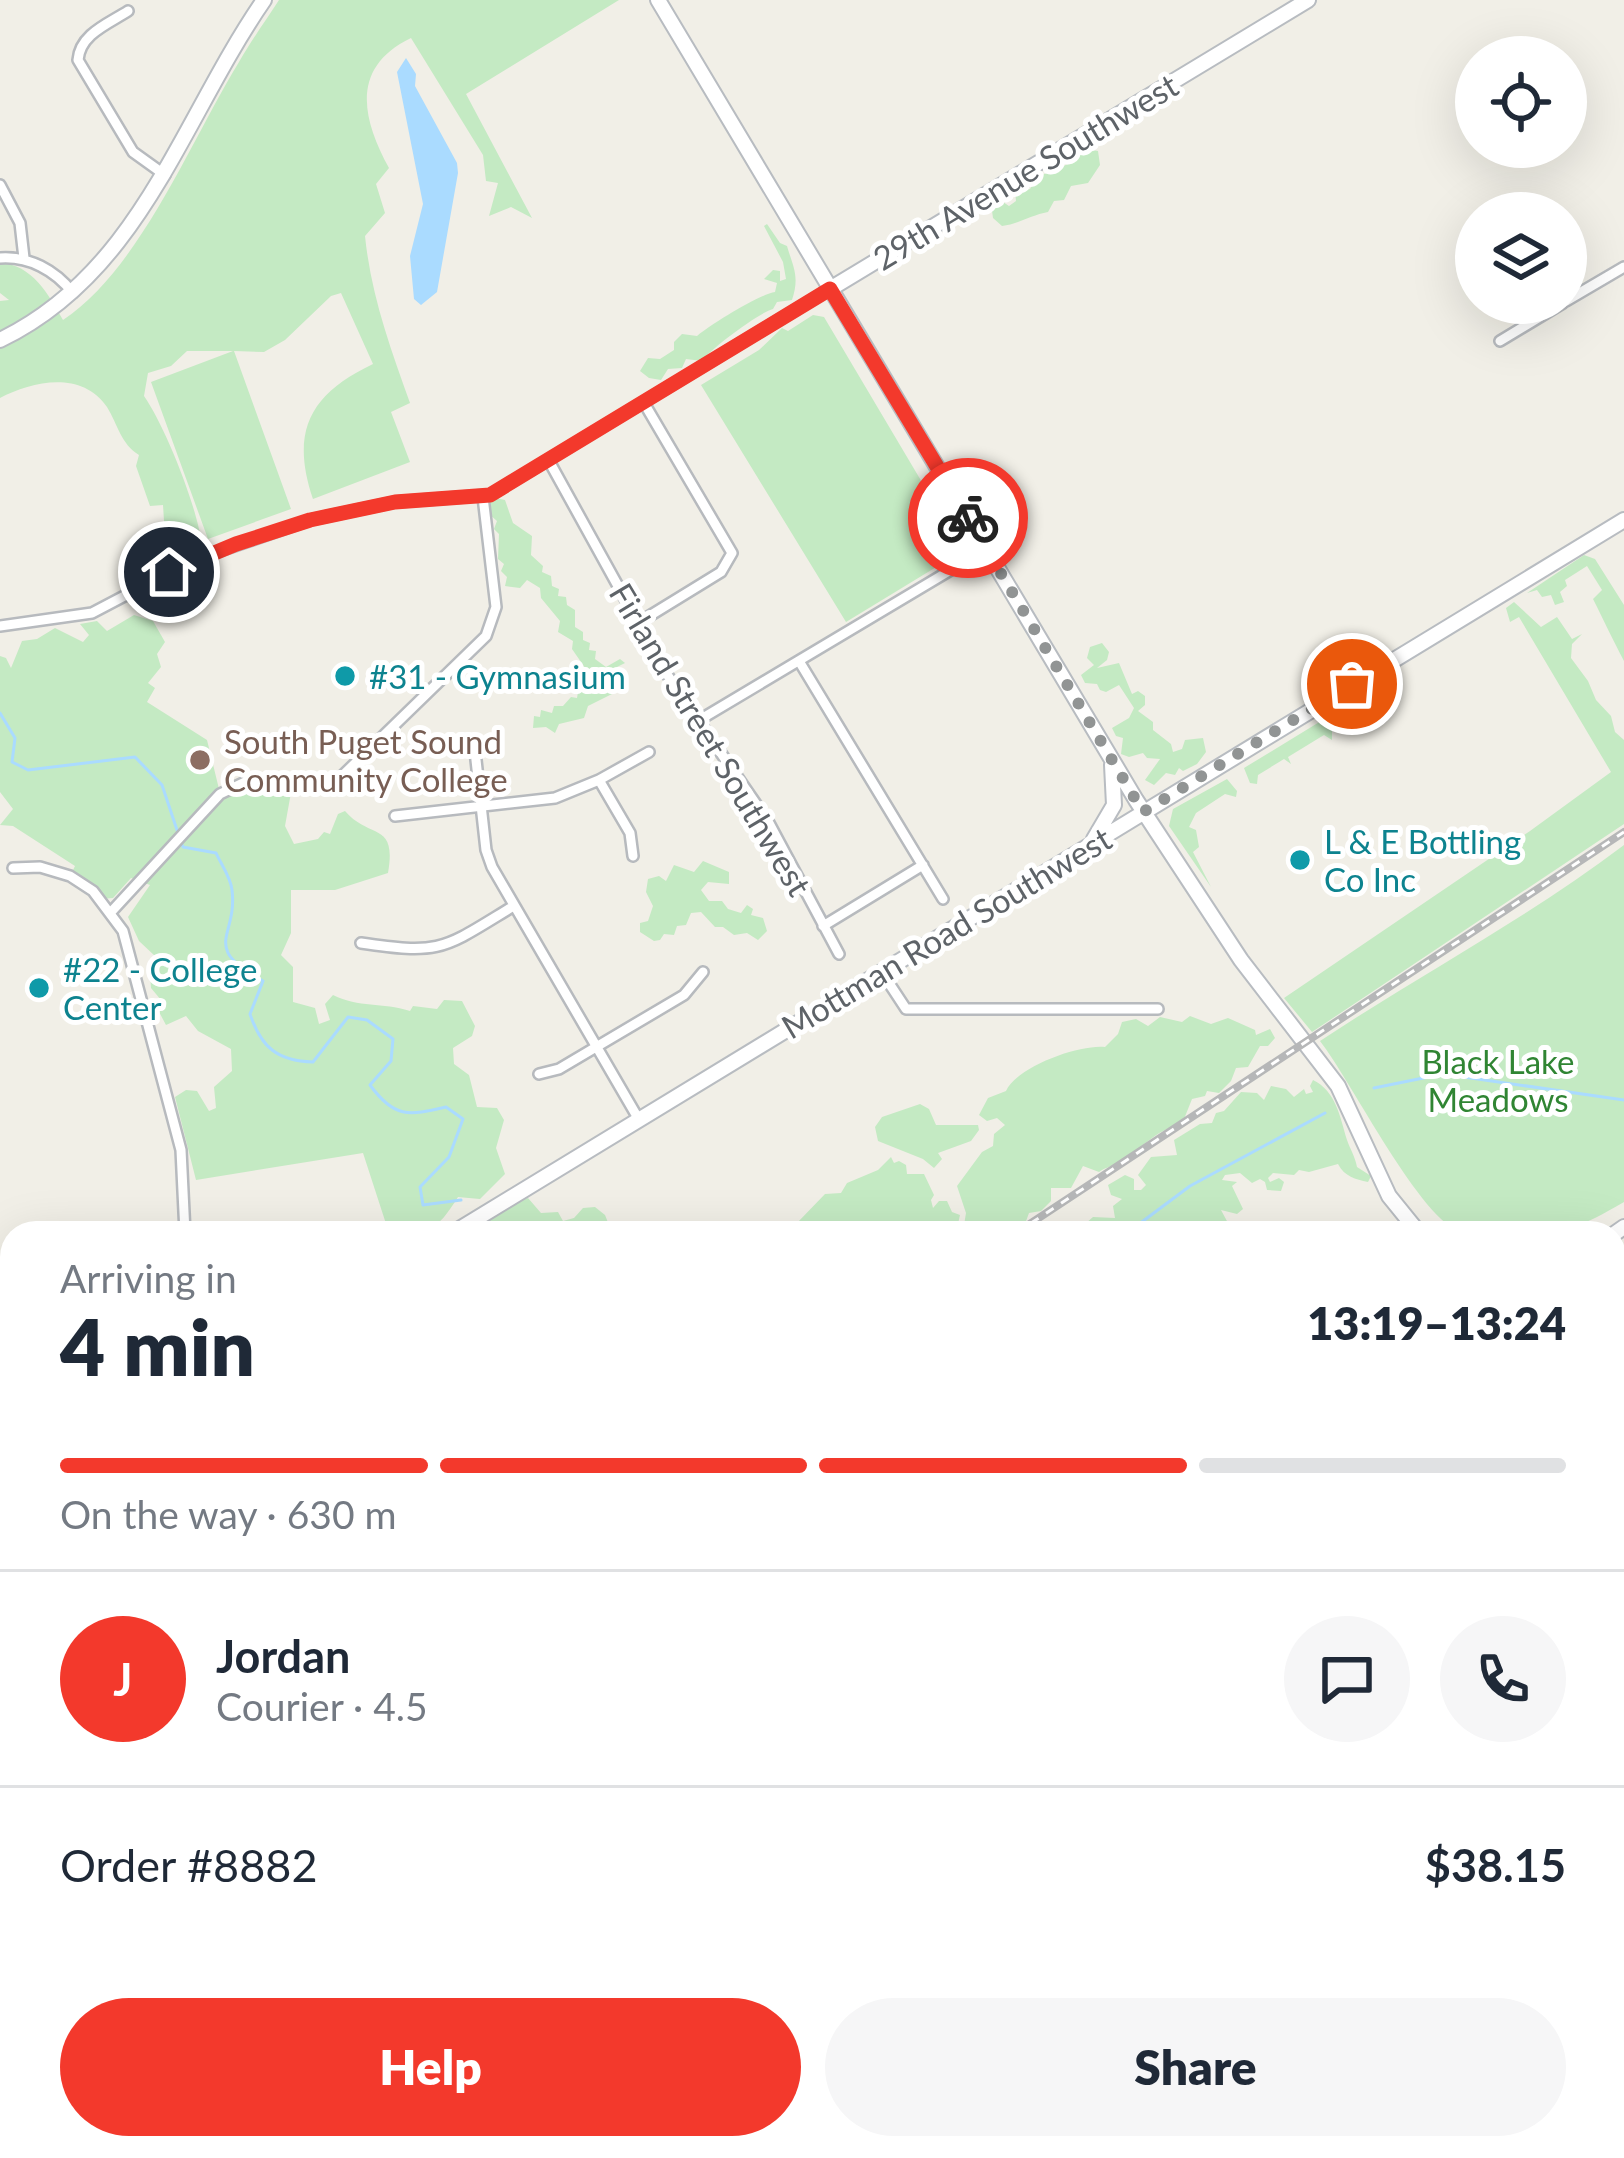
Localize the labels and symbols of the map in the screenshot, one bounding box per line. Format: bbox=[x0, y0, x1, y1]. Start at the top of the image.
street label: 29th Avenue Southwest bbox=[866, 64, 1185, 278]
courier bbox=[908, 458, 1028, 578]
pin bbox=[118, 521, 220, 623]
street label: Firland Street Southwest bbox=[602, 575, 820, 903]
pin bbox=[1301, 633, 1403, 735]
place label: #31 - Gymnasium bbox=[369, 656, 626, 696]
marker: #31 - Gymnasium bbox=[332, 663, 358, 689]
place label: South Puget Sound Community College bbox=[224, 721, 508, 799]
marker: South Puget Sound Community College bbox=[187, 747, 213, 773]
street label: Mottman Road Southwest bbox=[774, 818, 1118, 1046]
place label: L & E Bottling Co Inc bbox=[1324, 821, 1521, 899]
marker: L & E Bottling Co Inc bbox=[1287, 847, 1313, 873]
place label: #22 - College Center bbox=[63, 949, 257, 1027]
marker: #22 - College Center bbox=[26, 975, 52, 1001]
park label: Black Lake Meadows bbox=[1422, 1041, 1574, 1119]

